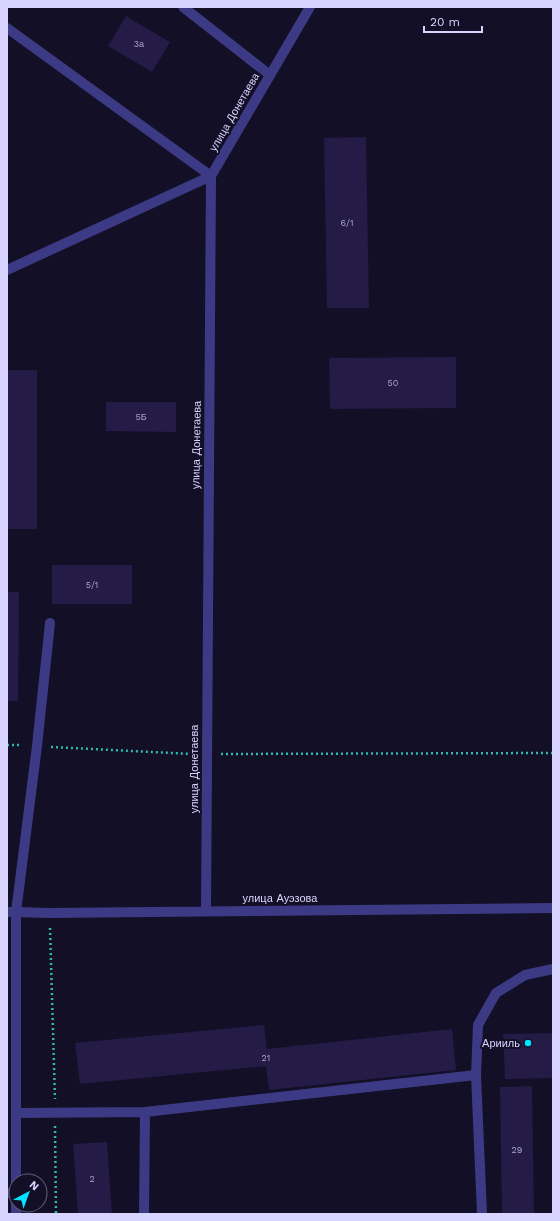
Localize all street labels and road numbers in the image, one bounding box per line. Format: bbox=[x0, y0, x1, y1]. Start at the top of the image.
street label: улица Донетаева bbox=[207, 70, 263, 154]
street label: улица Донетаева bbox=[189, 400, 204, 489]
street label: улица Донетаева bbox=[188, 724, 201, 813]
street label: улица Ауэзова bbox=[243, 892, 318, 905]

